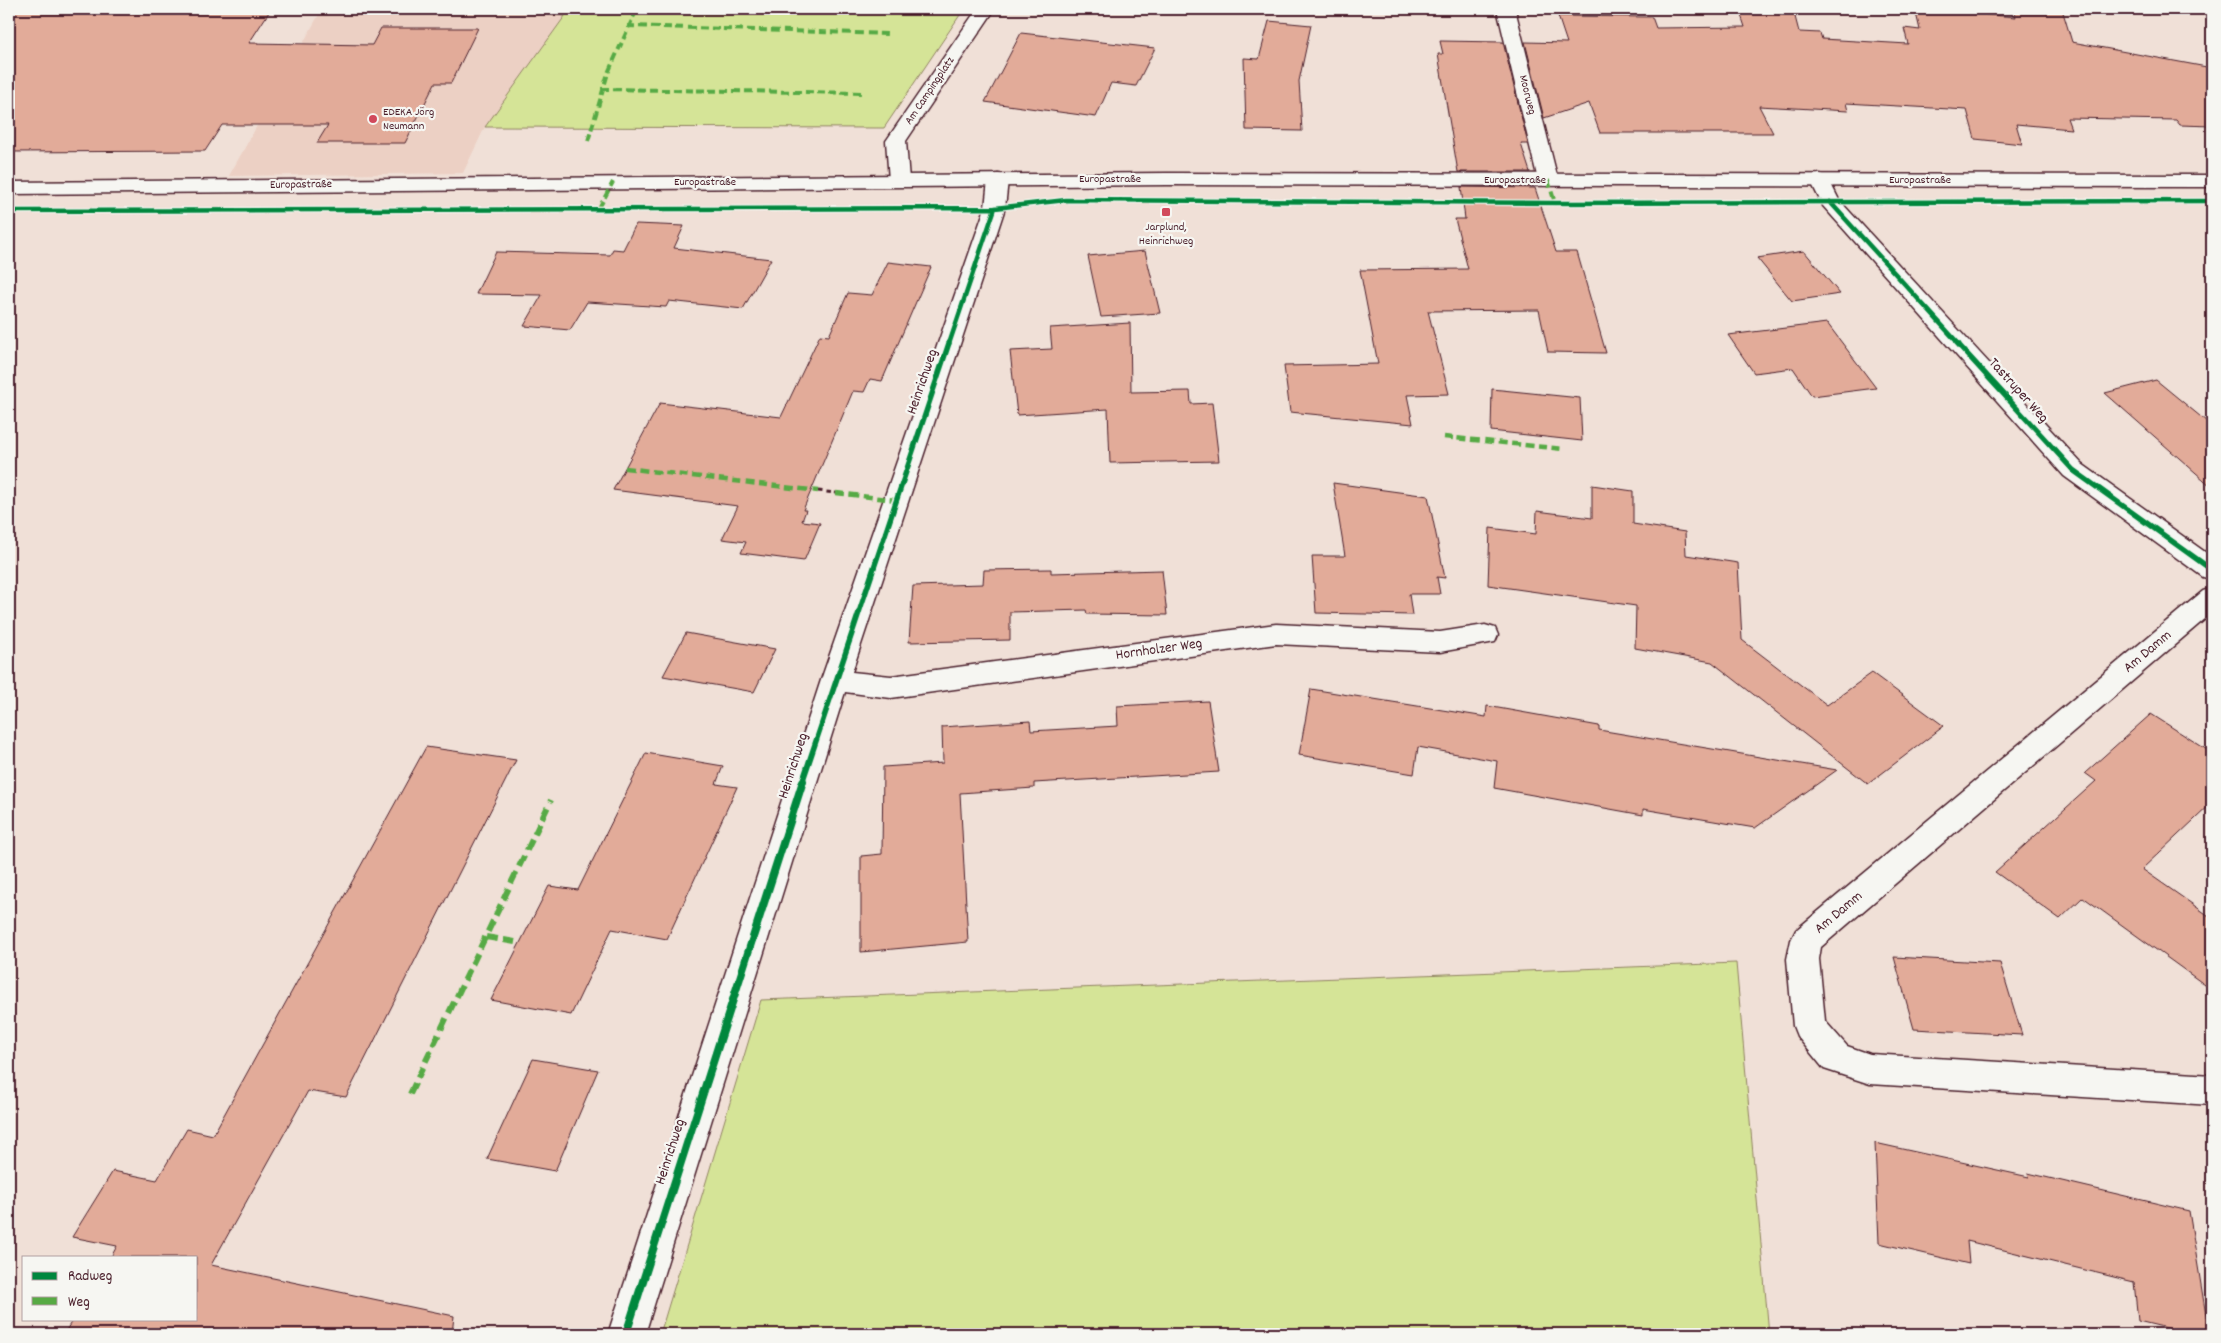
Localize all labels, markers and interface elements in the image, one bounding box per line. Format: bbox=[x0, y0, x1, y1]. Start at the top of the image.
street label: Am Campingplatz bbox=[901, 53, 959, 128]
street label: Moorweg bbox=[1514, 73, 1540, 117]
place label: EDEKA Jörg Neumann bbox=[383, 104, 434, 135]
marker: EDEKA Jörg Neumann bbox=[367, 113, 379, 125]
street label: Europastraße bbox=[1079, 171, 1141, 188]
street label: Europastraße bbox=[1484, 172, 1546, 189]
street label: Europastraße bbox=[1889, 172, 1951, 189]
street label: Europastraße bbox=[674, 174, 736, 191]
street label: Europastraße bbox=[270, 176, 332, 194]
marker: Jarplund, Heinrichweg bbox=[1160, 206, 1172, 218]
place label: Jarplund, Heinrichweg bbox=[1139, 219, 1193, 250]
street label: Heinrichweg bbox=[902, 346, 944, 418]
street label: Tastruper Weg bbox=[1983, 353, 2053, 429]
street label: Am Damm bbox=[2119, 625, 2177, 679]
street label: Hornholzer Weg bbox=[1114, 633, 1204, 667]
street label: Heinrichweg bbox=[773, 730, 815, 802]
street label: Am Damm bbox=[1810, 886, 1868, 940]
street label: Heinrichweg bbox=[650, 1116, 692, 1188]
legend bbox=[22, 1256, 198, 1320]
text: Radweg bbox=[68, 1266, 112, 1288]
text: Weg bbox=[68, 1292, 90, 1314]

